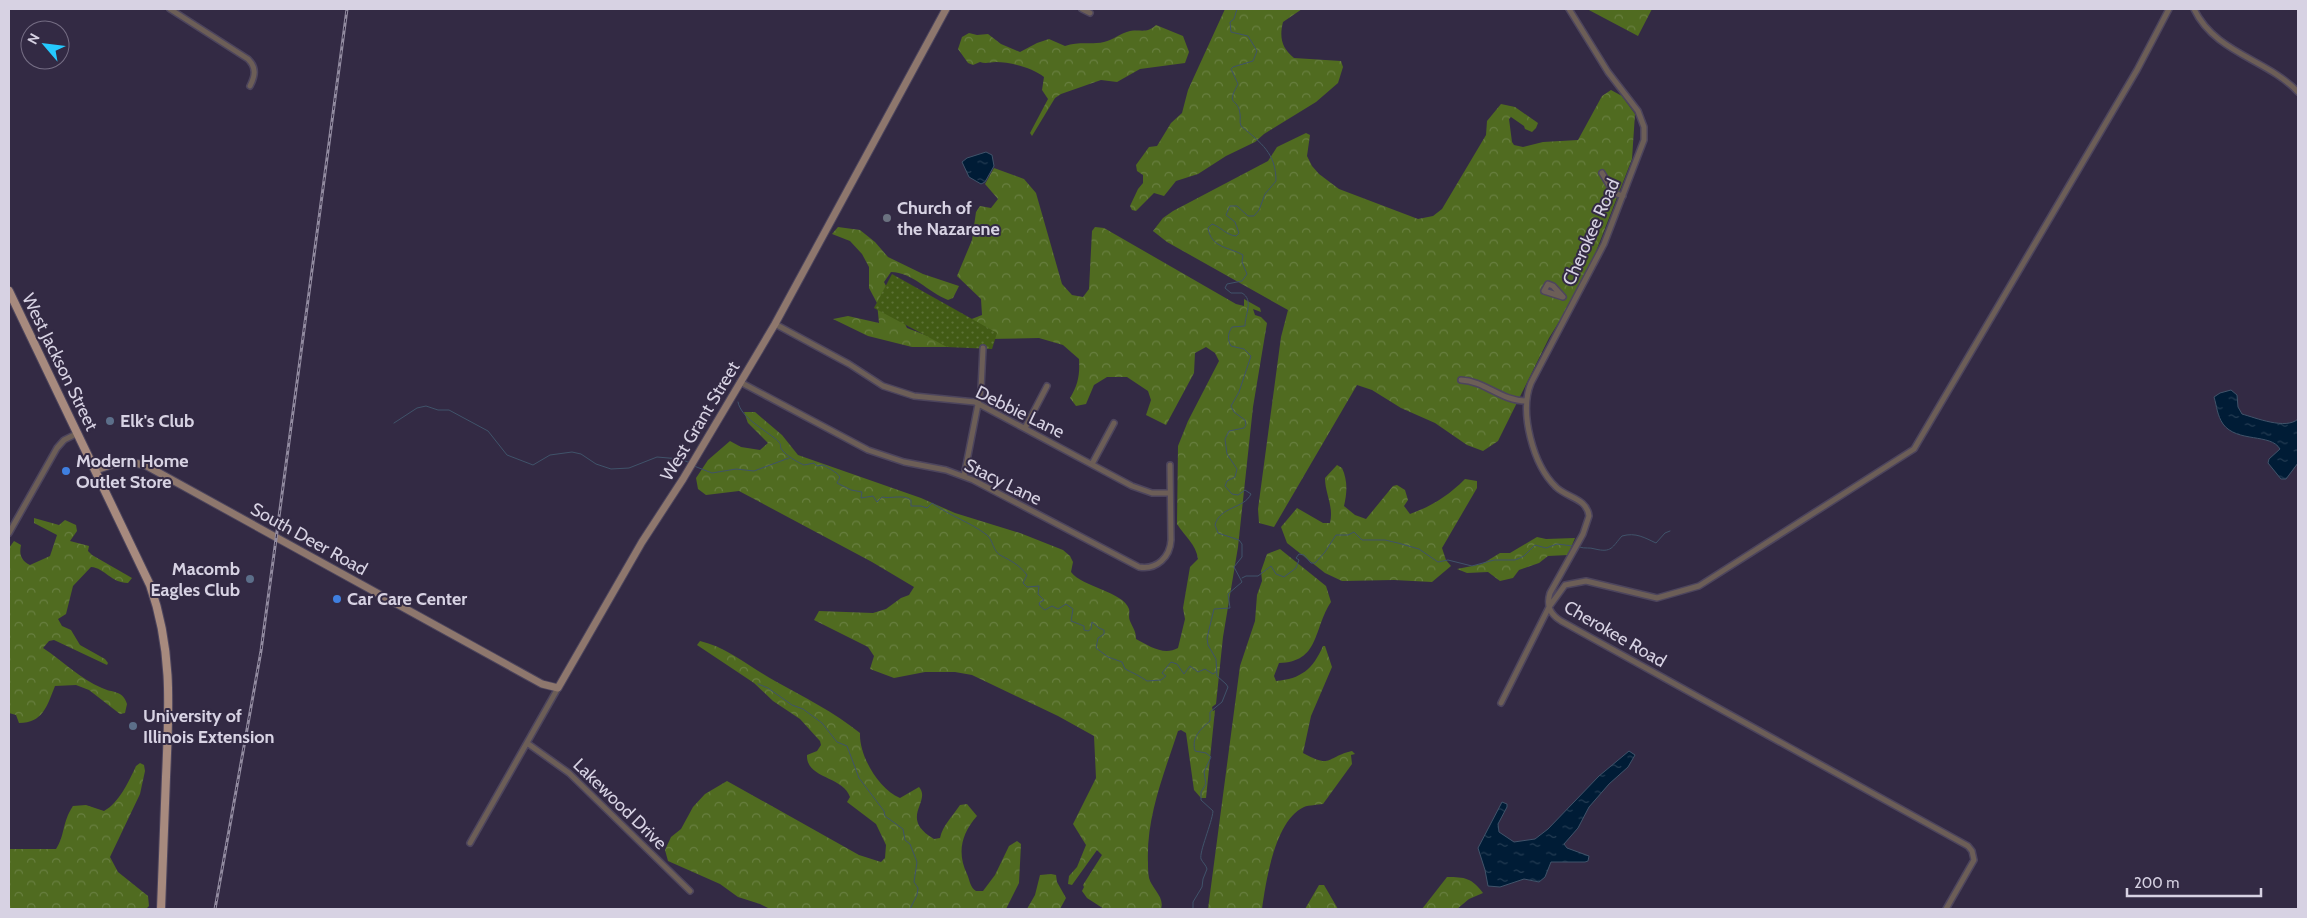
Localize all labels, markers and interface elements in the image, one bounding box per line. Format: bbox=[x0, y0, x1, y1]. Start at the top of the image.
north arrow bbox=[20, 20, 70, 70]
text: N bbox=[23, 30, 44, 47]
street label: Cherokee Road bbox=[1558, 175, 1624, 289]
place label: Church of the Nazarene bbox=[897, 197, 1000, 240]
marker: Church of the Nazarene bbox=[881, 212, 893, 224]
street label: West Jackson Street bbox=[17, 290, 103, 434]
street label: West Grant Street bbox=[656, 357, 744, 485]
street label: Debbie Lane bbox=[972, 381, 1068, 443]
place label: Elk's Club bbox=[120, 410, 194, 432]
marker: Elk's Club bbox=[104, 415, 116, 427]
place label: Modern Home Outlet Store bbox=[76, 450, 189, 493]
street label: Stacy Lane bbox=[961, 454, 1045, 510]
marker: Modern Home Outlet Store bbox=[60, 465, 72, 477]
street label: South Deer Road bbox=[247, 498, 371, 580]
place label: Macomb Eagles Club bbox=[150, 558, 240, 601]
marker: Macomb Eagles Club bbox=[244, 573, 256, 585]
place label: Car Care Center bbox=[347, 588, 467, 610]
marker: Car Care Center bbox=[331, 593, 343, 605]
street label: Cherokee Road bbox=[1560, 596, 1670, 672]
place label: University of Illinois Extension bbox=[143, 705, 274, 748]
marker: University of Illinois Extension bbox=[127, 720, 139, 732]
street label: Lakewood Drive bbox=[569, 754, 671, 854]
scale bar bbox=[2127, 866, 2261, 898]
text: 200 m bbox=[2134, 874, 2179, 892]

